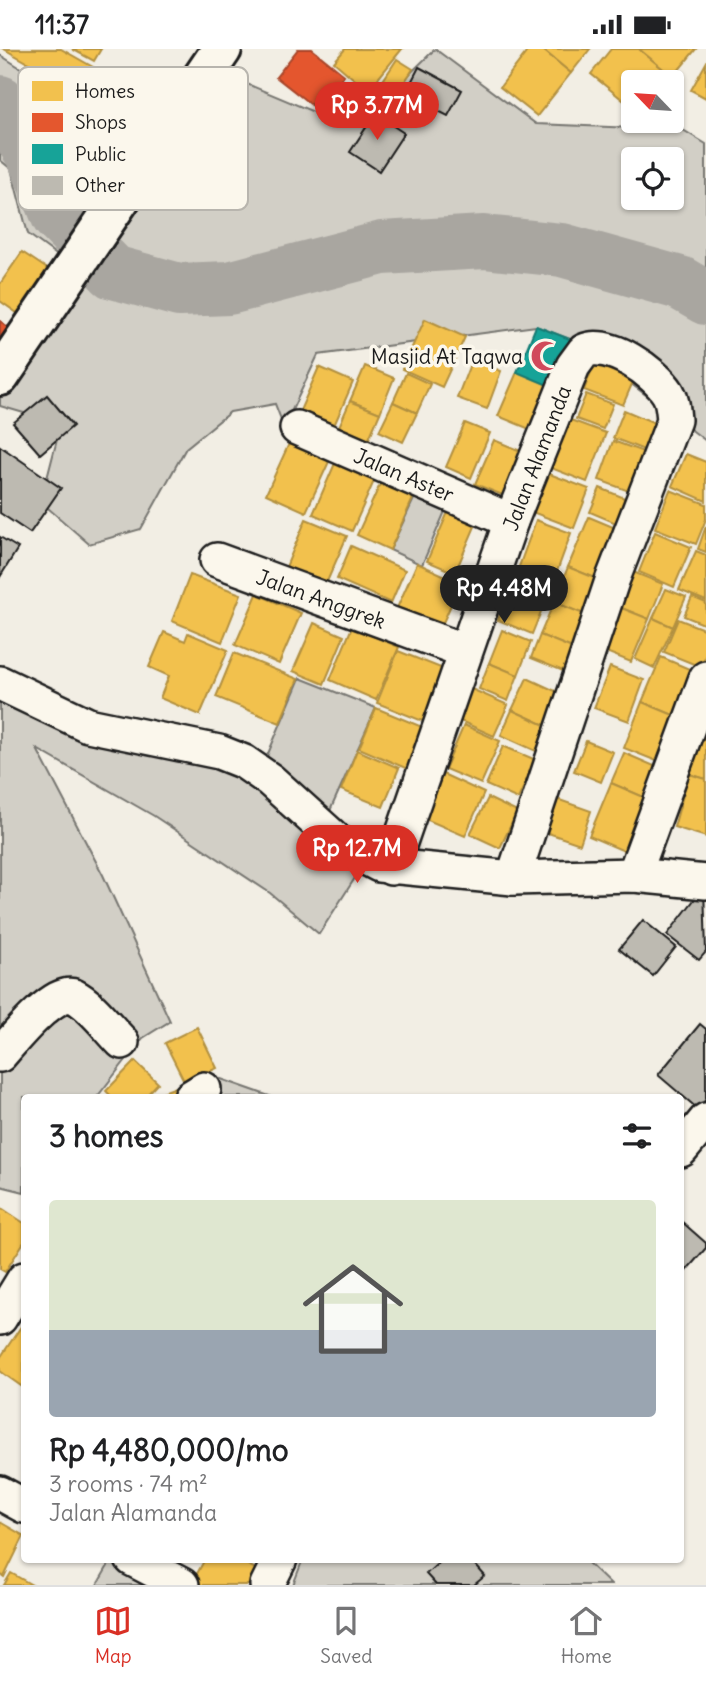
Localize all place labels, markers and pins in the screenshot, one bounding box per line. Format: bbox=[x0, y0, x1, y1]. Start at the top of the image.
pin: Rp 3.77M bbox=[305, 83, 449, 142]
mosque icon: Masjid At Taqwa bbox=[529, 339, 563, 373]
place label: Masjid At Taqwa bbox=[371, 343, 523, 370]
pin: Rp 4.48M bbox=[432, 565, 576, 625]
pin: Rp 12.7M bbox=[285, 825, 429, 885]

